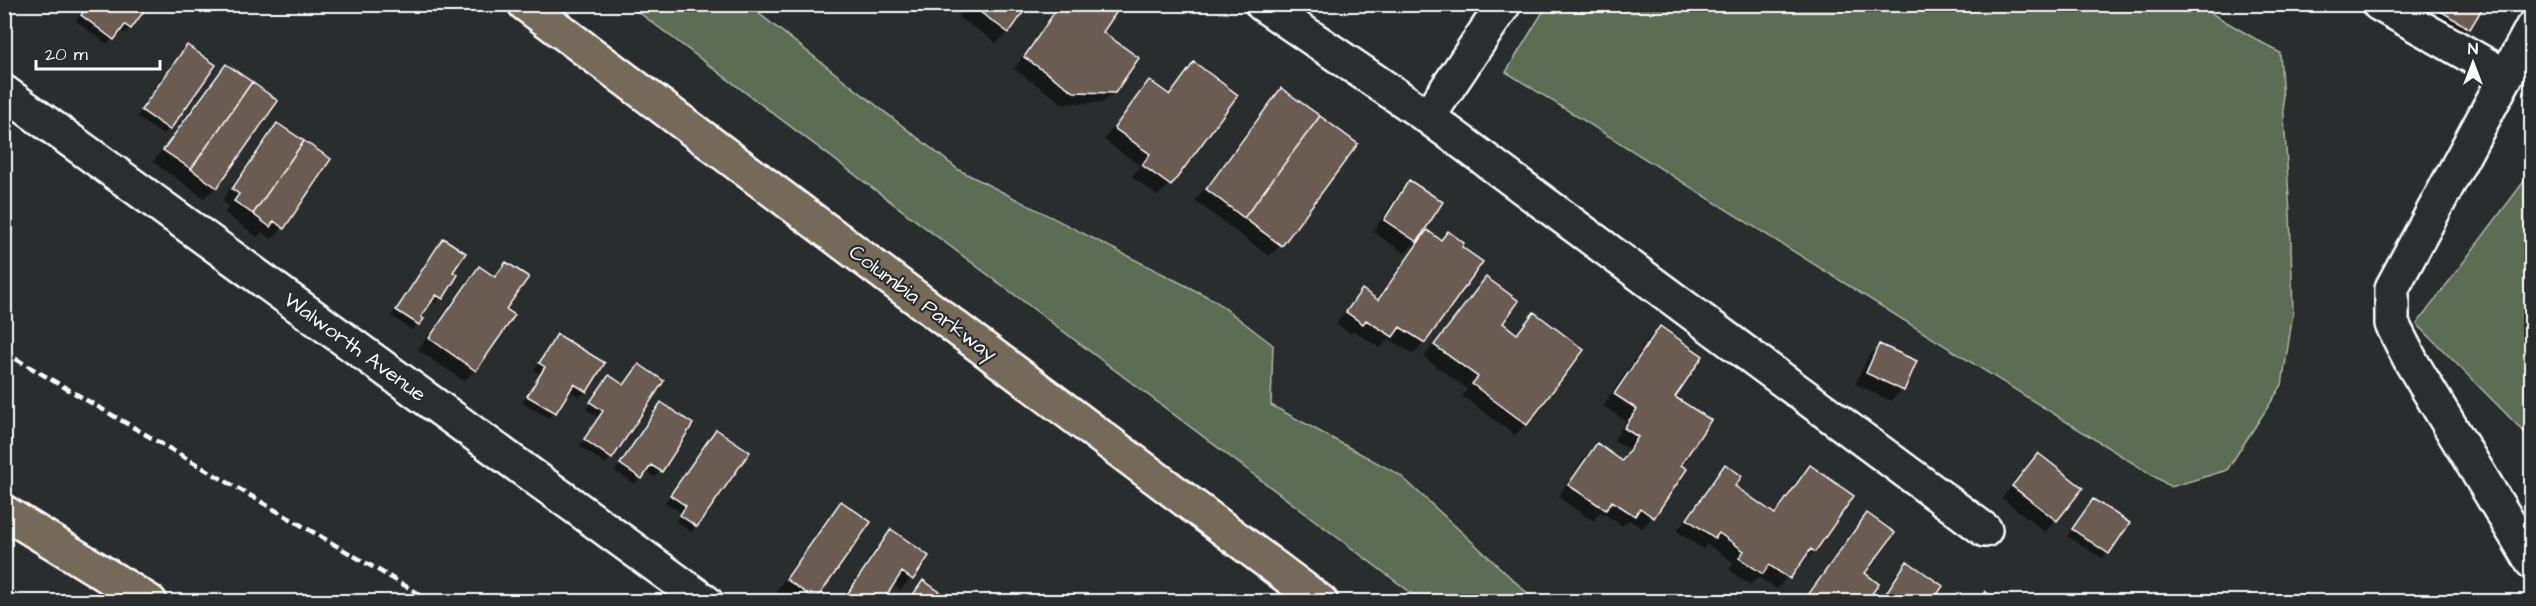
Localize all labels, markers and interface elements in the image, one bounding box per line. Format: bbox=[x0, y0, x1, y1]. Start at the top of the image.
scale bar bbox=[36, 33, 160, 71]
north arrow bbox=[2443, 33, 2503, 93]
text: N bbox=[2468, 38, 2478, 60]
text: 20 m bbox=[45, 42, 88, 67]
street label: Columbia Parkway bbox=[842, 238, 1004, 370]
street label: Walworth Avenue bbox=[278, 285, 432, 409]

